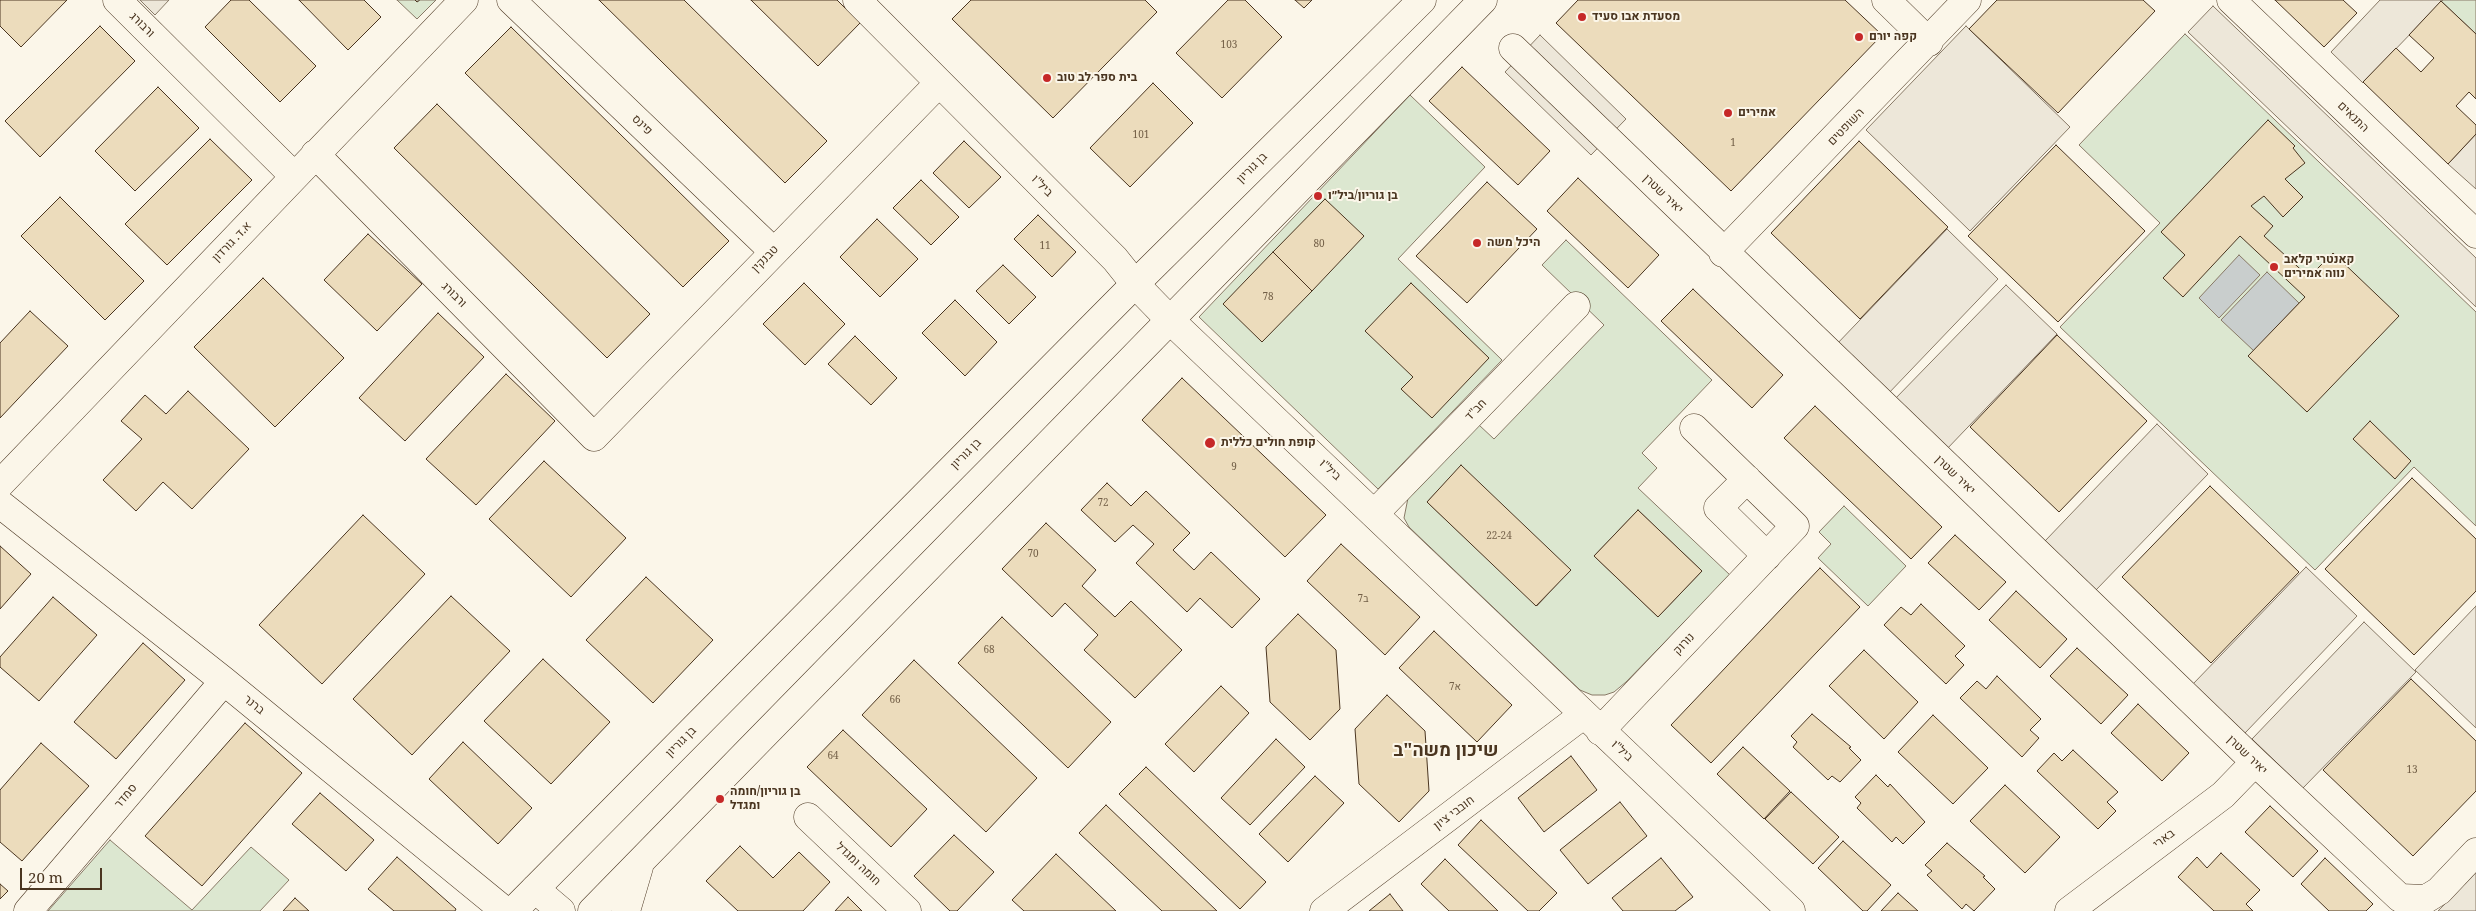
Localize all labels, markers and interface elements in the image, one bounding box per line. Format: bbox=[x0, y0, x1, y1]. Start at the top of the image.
street label: ורבורג bbox=[126, 9, 158, 41]
place label: מסעדת אבו סעיד bbox=[1592, 10, 1680, 24]
marker: מסעדת אבו סעיד bbox=[1576, 11, 1588, 23]
place label: קפה יורם bbox=[1869, 30, 1917, 44]
marker: קפה יורם bbox=[1853, 31, 1865, 43]
house number: 103 bbox=[1221, 39, 1237, 51]
place label: בית ספר לב טוב bbox=[1057, 71, 1137, 85]
marker: בית ספר לב טוב bbox=[1041, 72, 1053, 84]
street label: התנאים bbox=[2334, 99, 2372, 135]
street label: השופטים bbox=[1825, 105, 1867, 149]
place label: אמירים bbox=[1738, 106, 1776, 120]
marker: אמירים bbox=[1722, 107, 1734, 119]
street label: פינס bbox=[629, 112, 655, 138]
house number: 101 bbox=[1133, 129, 1149, 141]
house number: 1 bbox=[1730, 137, 1736, 149]
street label: בן גוריון bbox=[1234, 150, 1270, 186]
street label: יאיר שטרן bbox=[1640, 171, 1686, 217]
street label: ביל"ו bbox=[1028, 172, 1056, 200]
place label: בן גוריון/ביל״ו bbox=[1328, 189, 1398, 203]
marker: בן גוריון/ביל״ו bbox=[1312, 190, 1324, 202]
street label: א.ד. גורדון bbox=[209, 219, 255, 265]
place label: היכל משה bbox=[1487, 236, 1540, 250]
marker: היכל משה bbox=[1471, 237, 1483, 249]
house number: 80 bbox=[1313, 238, 1325, 250]
house number: 11 bbox=[1039, 240, 1051, 252]
street label: טבנקין bbox=[748, 242, 782, 276]
place label: קאנטרי קלאב נווה אמירים bbox=[2284, 253, 2354, 281]
marker: קאנטרי קלאב נווה אמירים bbox=[2268, 261, 2280, 273]
street label: ורבורג bbox=[438, 279, 470, 311]
house number: 78 bbox=[1262, 291, 1274, 303]
street label: חב"ד bbox=[1462, 396, 1490, 424]
street label: בן גוריון bbox=[948, 436, 984, 472]
marker: קופת חולים כללית bbox=[1203, 436, 1217, 450]
place label: קופת חולים כללית bbox=[1221, 436, 1316, 450]
street label: יאיר שטרן bbox=[1932, 452, 1978, 498]
street label: ביל"ו bbox=[1316, 456, 1344, 484]
house number: 9 bbox=[1231, 461, 1237, 473]
house number: 72 bbox=[1097, 497, 1109, 509]
house number: 22-24 bbox=[1486, 530, 1512, 542]
house number: 70 bbox=[1027, 548, 1039, 560]
house number: 7ב bbox=[1358, 593, 1368, 605]
street label: נורוק bbox=[1670, 630, 1698, 658]
house number: 68 bbox=[983, 644, 995, 656]
house number: 7א bbox=[1449, 681, 1461, 693]
street label: ברנר bbox=[241, 692, 267, 718]
house number: 66 bbox=[889, 694, 901, 706]
street label: בן גוריון bbox=[663, 724, 699, 760]
street label: יאיר שטרן bbox=[2224, 732, 2270, 778]
street label: ביל"ו bbox=[1608, 737, 1636, 765]
district label: שיכון משה"ב bbox=[1393, 740, 1499, 762]
house number: 64 bbox=[827, 750, 839, 762]
house number: 13 bbox=[2406, 764, 2418, 776]
street label: סמדר bbox=[112, 781, 140, 811]
place label: בן גוריון/חומה ומגדל bbox=[730, 785, 800, 813]
marker: בן גוריון/חומה ומגדל bbox=[714, 793, 726, 805]
street label: חובבי ציון bbox=[1431, 793, 1477, 833]
street label: בארי bbox=[2150, 826, 2178, 852]
street label: חומה ומגדל bbox=[832, 839, 884, 889]
scale bar bbox=[22, 858, 105, 890]
text: 20 m bbox=[28, 867, 63, 887]

